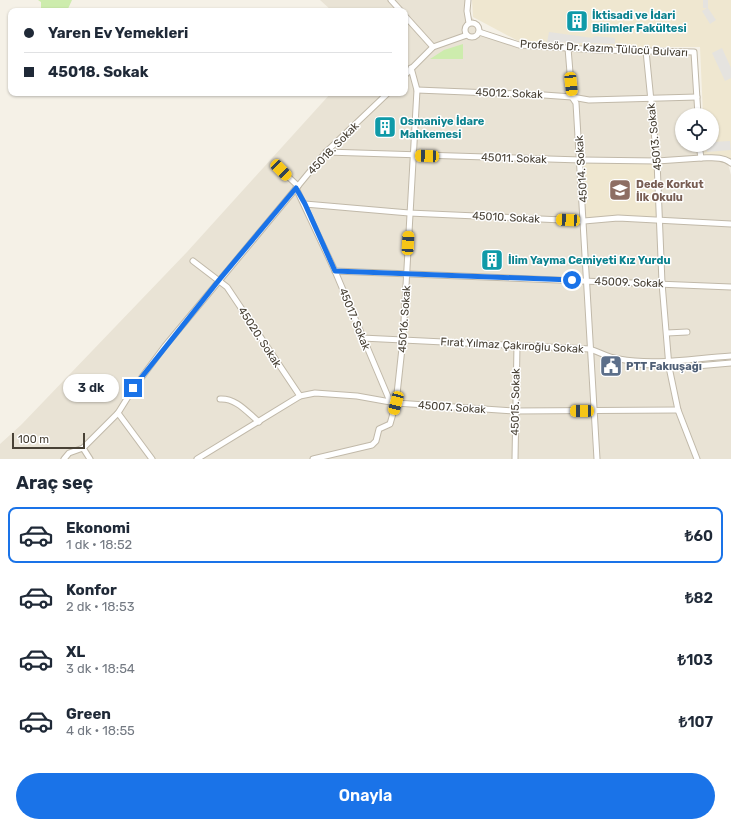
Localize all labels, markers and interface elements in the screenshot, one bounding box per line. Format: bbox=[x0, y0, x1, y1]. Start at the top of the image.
building icon: İktisadi ve İdari Bilimler Fakültesi bbox=[564, 8, 590, 34]
place label: İktisadi ve İdari Bilimler Fakültesi bbox=[592, 9, 687, 35]
text: Yaren Ev Yemekleri bbox=[48, 24, 188, 42]
street label: Profesör Dr. Kazım Tülücü Bulvarı bbox=[520, 38, 688, 59]
text: 45018. Sokak bbox=[48, 63, 148, 81]
car bbox=[564, 71, 578, 97]
street label: 45012. Sokak bbox=[475, 86, 543, 101]
street label: 45013. Sokak bbox=[644, 102, 664, 171]
map controls bbox=[675, 108, 719, 152]
button: locate bbox=[675, 108, 719, 152]
building icon: Osmaniye İdare Mahkemesi bbox=[372, 114, 398, 140]
place label: Osmaniye İdare Mahkemesi bbox=[400, 115, 485, 141]
street label: 45018. Sokak bbox=[305, 119, 362, 177]
street label: 45014. Sokak bbox=[573, 134, 590, 203]
car bbox=[415, 150, 439, 162]
street label: 45011. Sokak bbox=[481, 151, 547, 166]
car bbox=[268, 157, 294, 183]
school or university icon: Dede Korkut İlk Okulu bbox=[607, 177, 633, 203]
place label: Dede Korkut İlk Okulu bbox=[636, 178, 704, 204]
street label: 45010. Sokak bbox=[472, 209, 540, 226]
car bbox=[556, 213, 580, 227]
car bbox=[401, 231, 415, 255]
building icon: İlim Yayma Cemiyeti Kız Yurdu bbox=[479, 247, 505, 273]
place label: İlim Yayma Cemiyeti Kız Yurdu bbox=[508, 254, 670, 267]
route start bbox=[563, 271, 581, 289]
street label: 45009. Sokak bbox=[594, 275, 664, 290]
street label: 45016. Sokak bbox=[396, 285, 413, 353]
street label: 45017. Sokak bbox=[336, 286, 373, 352]
street label: 45020. Sokak bbox=[235, 305, 284, 370]
street label: Fırat Yılmaz Çakıroğlu Sokak bbox=[440, 335, 584, 356]
public building icon: PTT Fakıuşağı bbox=[598, 353, 624, 379]
place label: PTT Fakıuşağı bbox=[626, 360, 702, 373]
street label: 45015. Sokak bbox=[508, 368, 523, 436]
callout: 3 dk bbox=[63, 374, 119, 402]
route end bbox=[124, 379, 142, 397]
text: 3 dk bbox=[78, 380, 104, 395]
car bbox=[387, 390, 405, 416]
street label: 45007. Sokak bbox=[417, 399, 487, 416]
car bbox=[570, 405, 594, 417]
scale bar bbox=[12, 431, 85, 450]
text: 100 m bbox=[18, 433, 49, 446]
text: Araç seç bbox=[16, 472, 93, 494]
icon: car bbox=[18, 517, 54, 553]
text: Ekonomi bbox=[66, 519, 130, 537]
text: ₺60 bbox=[685, 527, 713, 545]
text: 1 dk · 18:52 bbox=[66, 537, 132, 552]
icon: car bbox=[18, 579, 54, 615]
text: Konfor bbox=[66, 581, 117, 599]
text: ₺82 bbox=[685, 589, 713, 607]
text: 2 dk · 18:53 bbox=[66, 599, 135, 614]
icon: car bbox=[18, 641, 54, 677]
text: XL bbox=[66, 643, 85, 661]
text: ₺103 bbox=[678, 651, 713, 669]
text: 3 dk · 18:54 bbox=[66, 661, 135, 676]
icon: car bbox=[18, 703, 54, 739]
text: Green bbox=[66, 705, 111, 723]
text: ₺107 bbox=[679, 713, 713, 731]
text: 4 dk · 18:55 bbox=[66, 723, 135, 738]
button: Onayla bbox=[16, 773, 715, 819]

